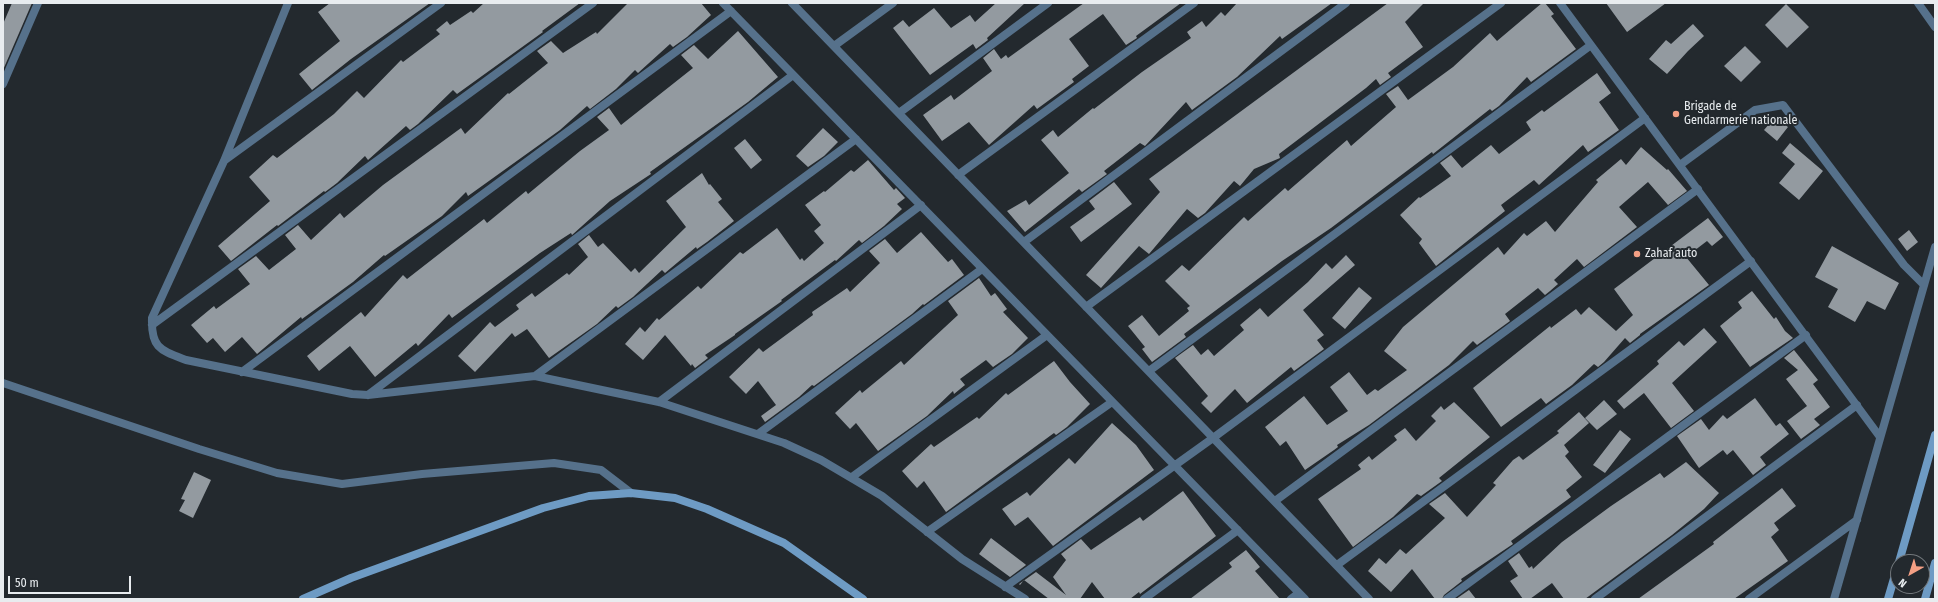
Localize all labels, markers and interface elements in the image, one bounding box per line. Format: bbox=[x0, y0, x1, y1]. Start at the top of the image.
place label: Brigade de Gendarmerie nationale bbox=[1684, 100, 1797, 128]
marker: Brigade de Gendarmerie nationale bbox=[1671, 109, 1681, 119]
place label: Zahaf auto bbox=[1645, 247, 1697, 261]
marker: Zahaf auto bbox=[1632, 249, 1642, 259]
north arrow bbox=[1890, 554, 1930, 594]
scale bar bbox=[10, 568, 133, 594]
text: 50 m bbox=[15, 576, 39, 590]
text: N bbox=[1896, 576, 1909, 590]

